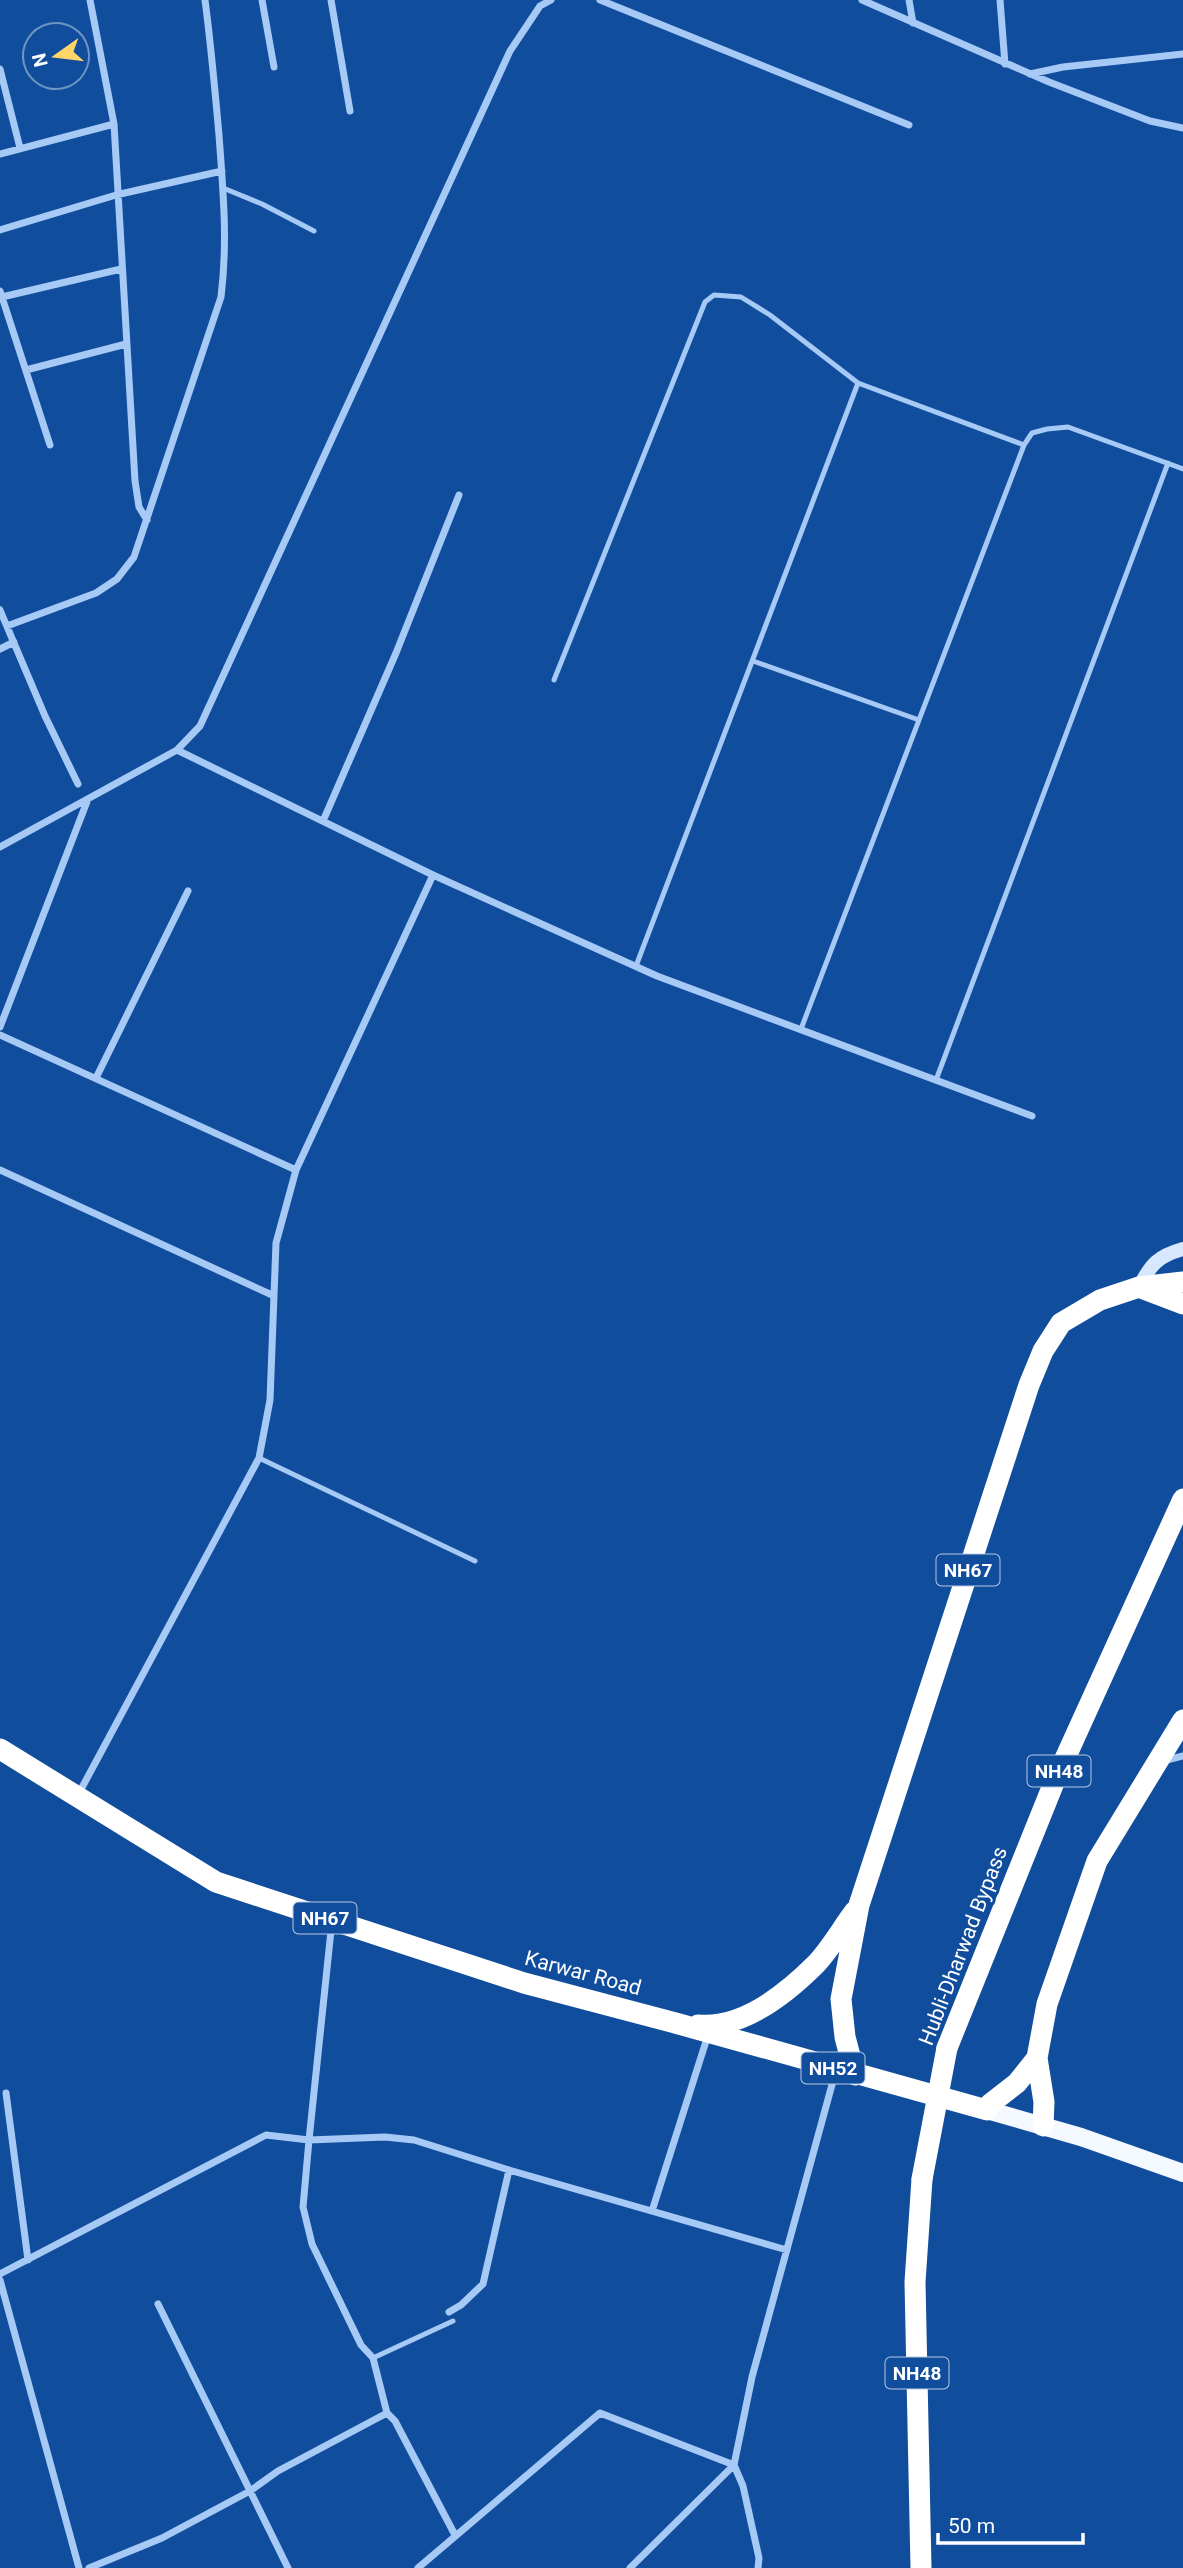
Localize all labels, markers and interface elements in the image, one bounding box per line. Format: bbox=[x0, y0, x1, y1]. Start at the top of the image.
north arrow bbox=[21, 21, 91, 91]
text: N bbox=[27, 51, 53, 69]
road number: NH67 bbox=[936, 1554, 1000, 1586]
road number: NH48 bbox=[1028, 1756, 1090, 1786]
street label: Hubli-Dharwad Bypass bbox=[914, 1843, 1012, 2049]
road number: NH67 bbox=[294, 1902, 356, 1934]
street label: Karwar Road bbox=[522, 1946, 644, 2000]
road number: NH52 bbox=[802, 2052, 864, 2084]
road number: NH48 bbox=[886, 2358, 948, 2388]
scale bar bbox=[938, 2502, 1083, 2546]
text: 50 m bbox=[948, 2514, 995, 2538]

